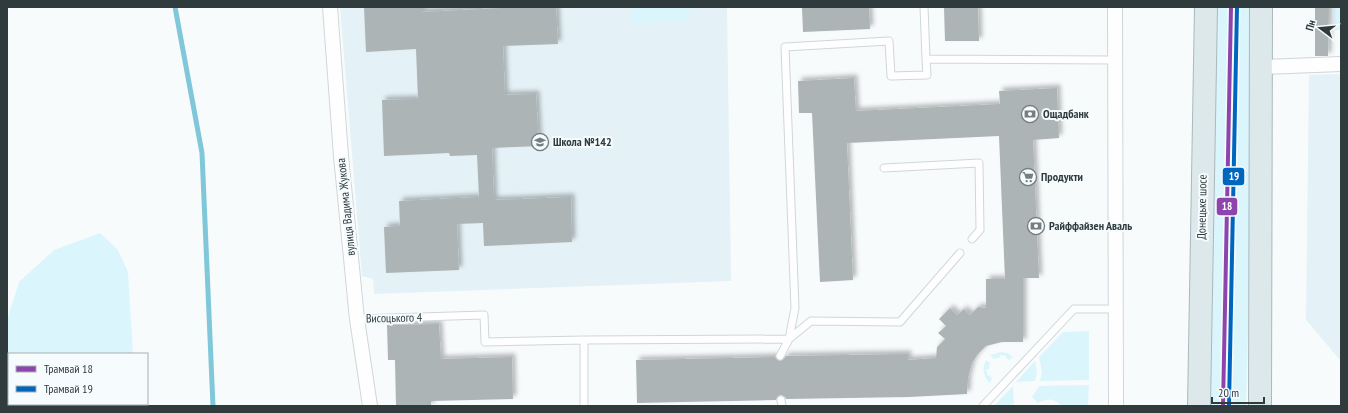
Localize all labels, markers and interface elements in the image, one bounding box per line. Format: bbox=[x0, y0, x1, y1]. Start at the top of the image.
north arrow bbox=[1300, 8, 1340, 48]
text: Пн bbox=[1302, 18, 1319, 32]
bank icon: Ощадбанк bbox=[1020, 104, 1040, 124]
place label: Ощадбанк bbox=[1043, 106, 1089, 121]
school or university icon: Школа №142 bbox=[530, 132, 550, 152]
place label: Школа №142 bbox=[553, 134, 612, 149]
street label: вулиця Вадима Жукова bbox=[333, 157, 358, 257]
supermarket icon: Продукти bbox=[1018, 167, 1038, 187]
line badge: 19 bbox=[1222, 167, 1245, 186]
place label: Продукти bbox=[1041, 169, 1083, 184]
text: 19 bbox=[1229, 169, 1239, 183]
street label: Донецьке шосе bbox=[1193, 174, 1210, 240]
line badge: 18 bbox=[1216, 197, 1238, 216]
text: 18 bbox=[1222, 199, 1232, 213]
bank icon: Райффайзен Аваль bbox=[1026, 216, 1046, 236]
place label: Райффайзен Аваль bbox=[1049, 218, 1132, 233]
street label: Висоцького 4 bbox=[366, 309, 423, 325]
legend bbox=[8, 353, 148, 405]
text: Трамвай 18 bbox=[44, 361, 93, 376]
scale bar bbox=[1212, 379, 1264, 405]
text: Трамвай 19 bbox=[44, 381, 93, 396]
text: 20 m bbox=[1218, 385, 1239, 400]

